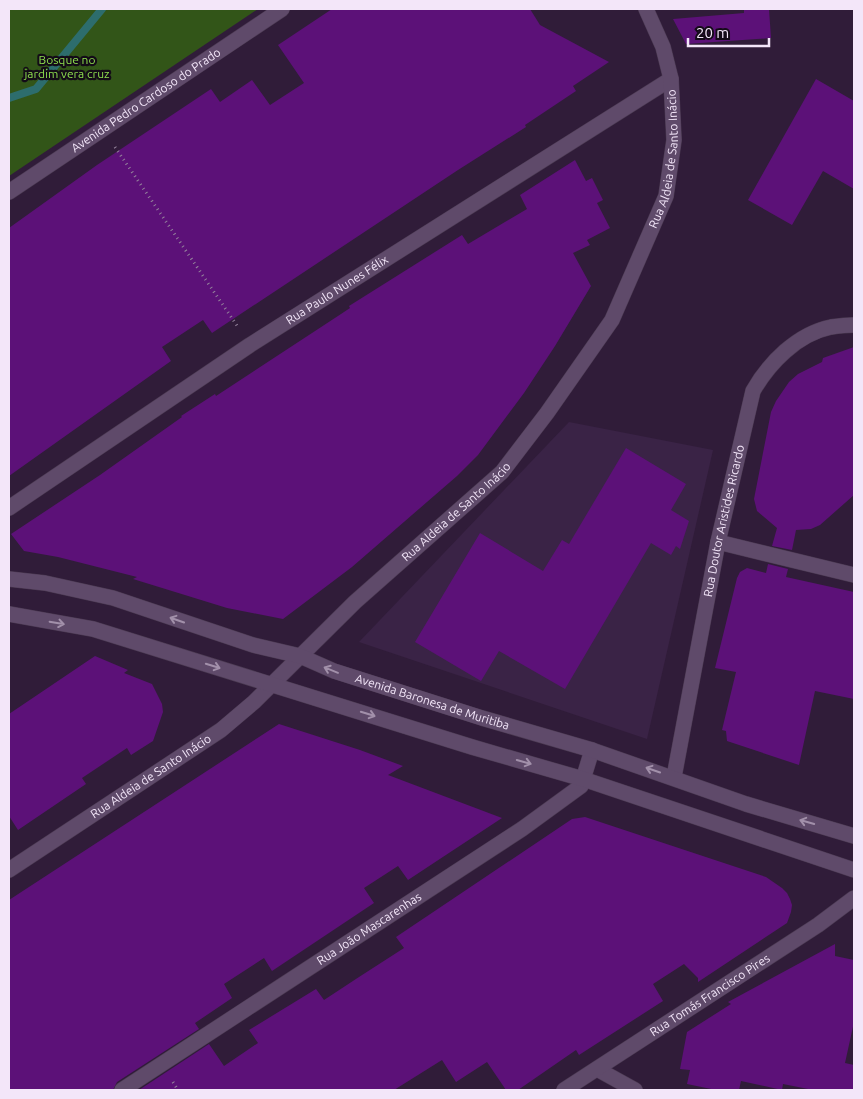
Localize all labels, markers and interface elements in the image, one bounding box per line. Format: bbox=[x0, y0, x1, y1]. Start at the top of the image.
scale bar bbox=[688, 15, 769, 47]
text: 20 m bbox=[696, 24, 729, 41]
street label: Avenida Pedro Cardoso do Prado bbox=[69, 45, 223, 154]
park label: Bosque no jardim vera cruz bbox=[23, 53, 110, 80]
street label: Rua Aldeia de Santo Inácio bbox=[646, 89, 680, 230]
street label: Rua Paulo Nunes Félix bbox=[283, 252, 390, 327]
street label: Rua Doutor Aristides Ricardo bbox=[701, 443, 746, 598]
street label: Rua Aldeia de Santo Inácio bbox=[399, 460, 513, 564]
one-way arrow bbox=[170, 615, 185, 624]
one-way arrow bbox=[48, 618, 64, 628]
one-way arrow bbox=[205, 661, 221, 671]
one-way arrow bbox=[324, 665, 339, 674]
street label: Avenida Baronesa de Muritiba bbox=[354, 671, 511, 732]
one-way arrow bbox=[360, 710, 376, 720]
street label: Rua Aldeia de Santo Inácio bbox=[88, 731, 213, 820]
one-way arrow bbox=[515, 757, 531, 767]
one-way arrow bbox=[646, 765, 662, 774]
one-way arrow bbox=[800, 816, 816, 826]
street label: Rua João Mascarenhas bbox=[314, 890, 423, 967]
street label: Rua Tomás Francisco Pires bbox=[647, 951, 772, 1038]

